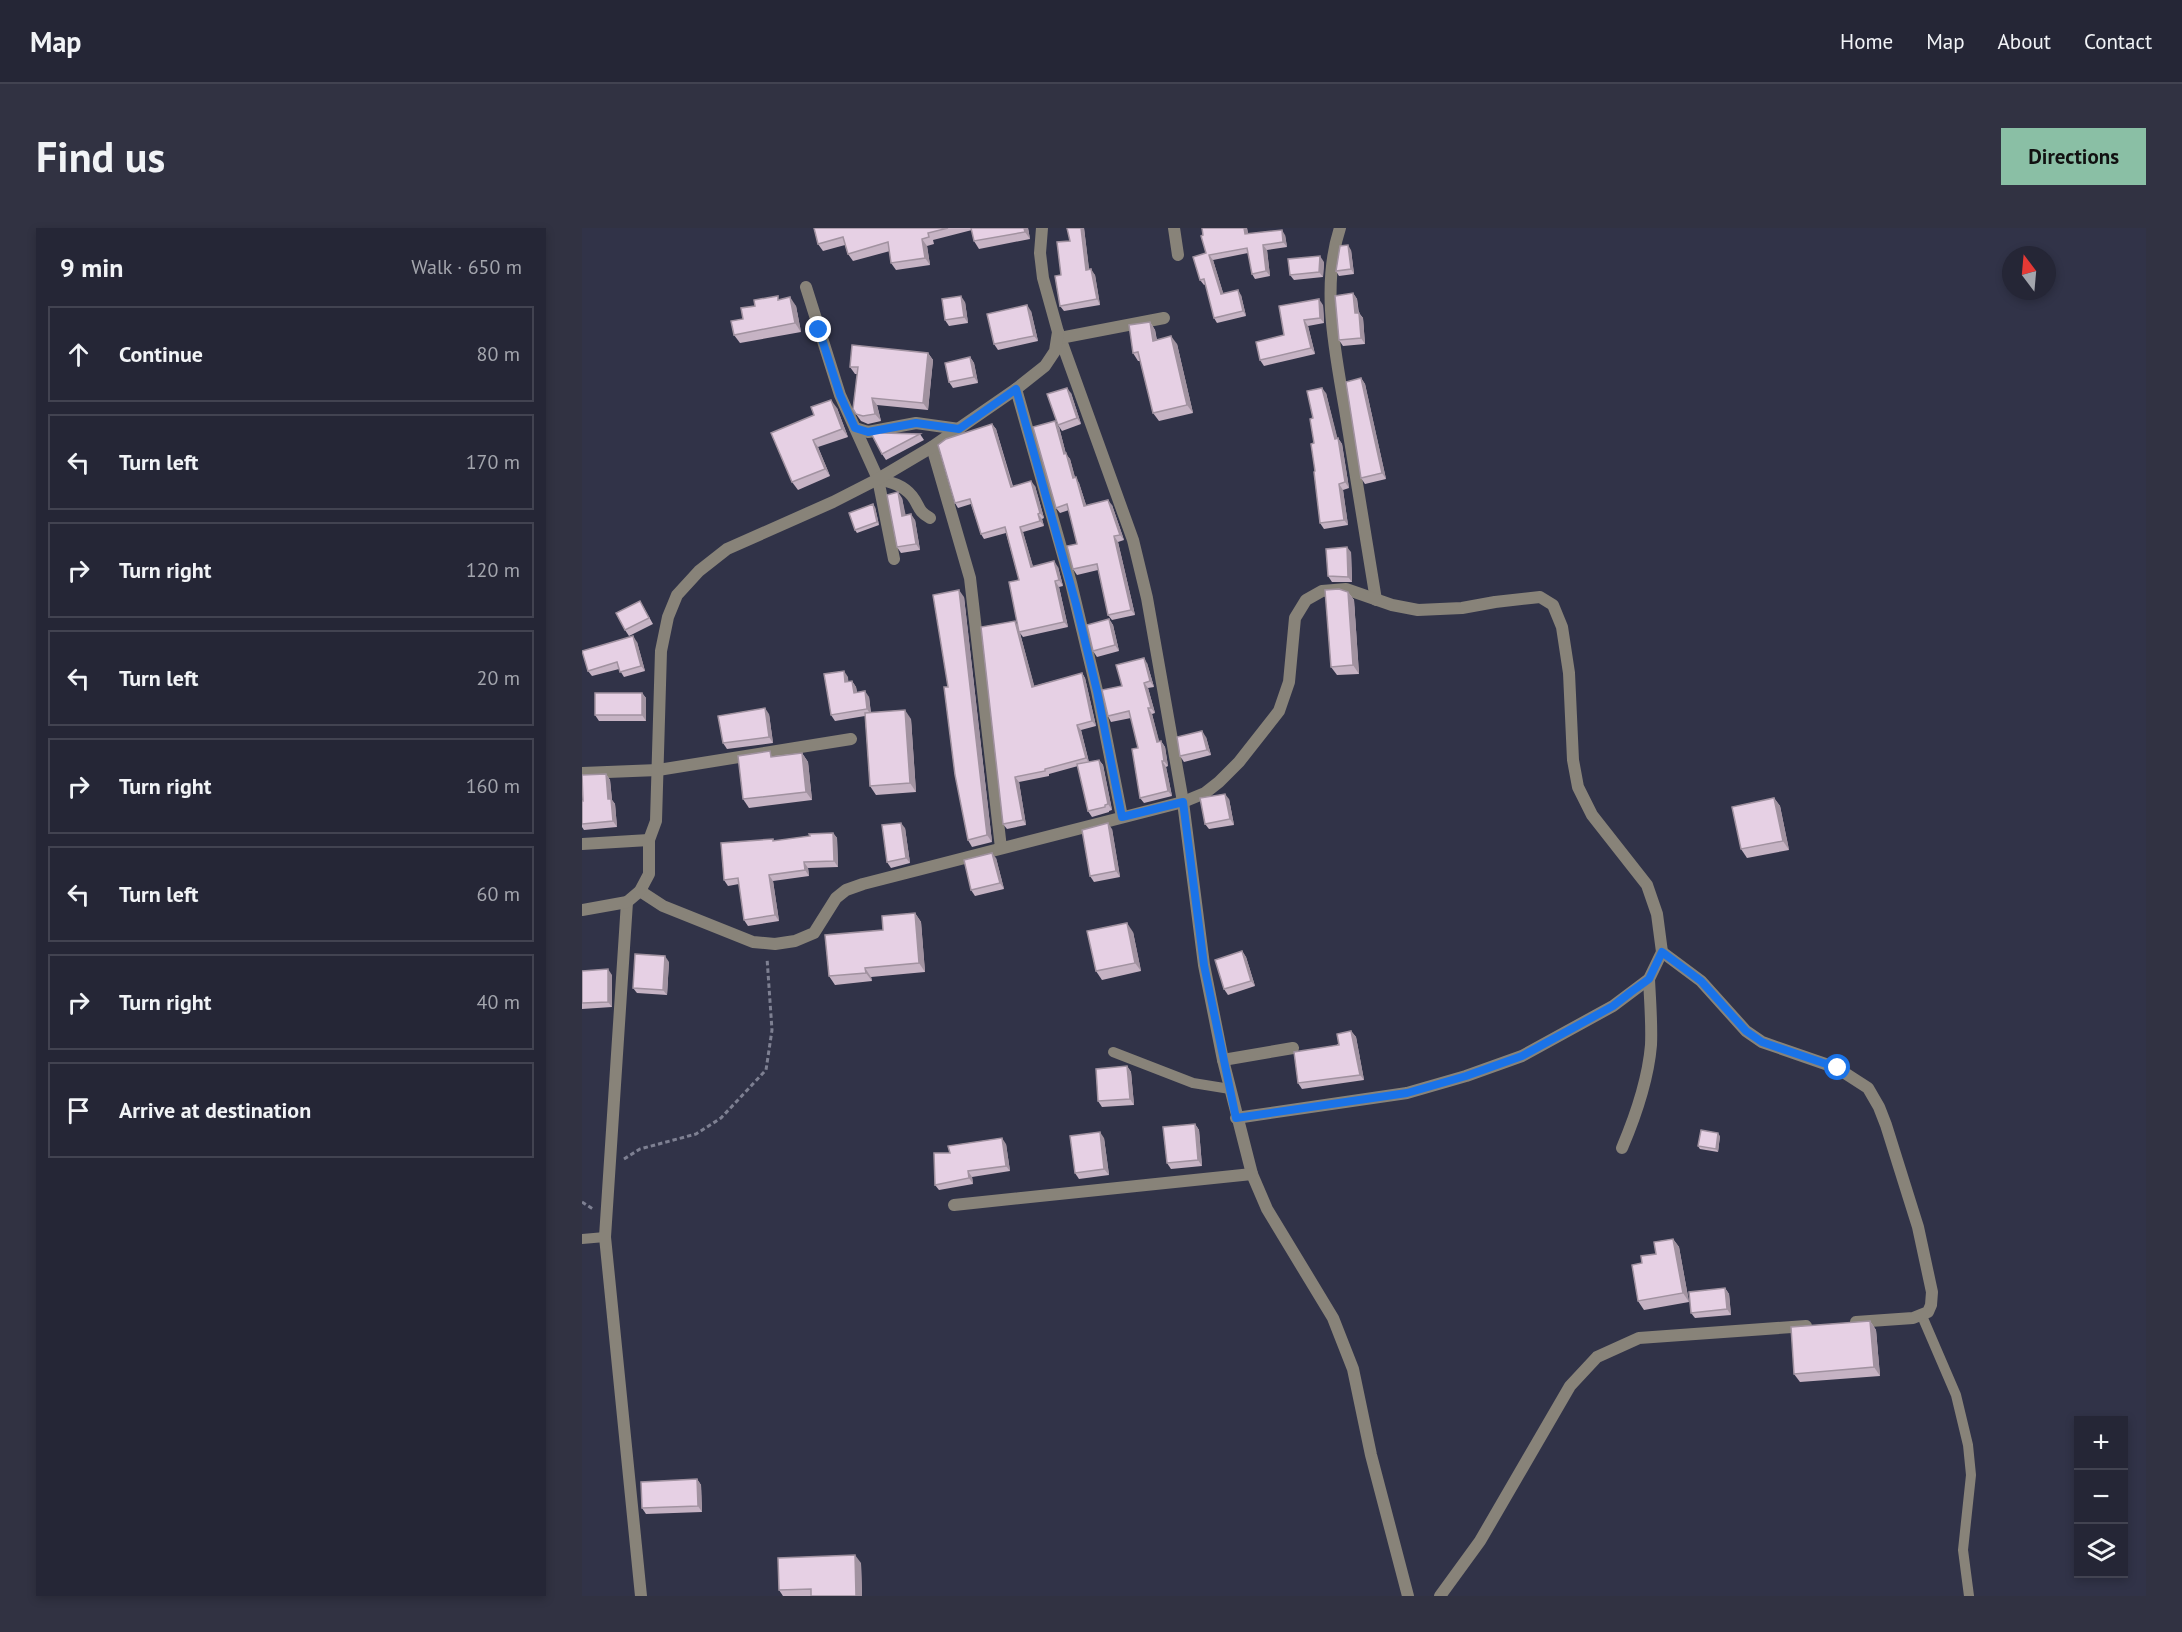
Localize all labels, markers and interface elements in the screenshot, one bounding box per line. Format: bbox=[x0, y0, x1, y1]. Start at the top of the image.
text: Map bbox=[30, 23, 81, 60]
text: Home bbox=[1840, 28, 1893, 55]
text: Map bbox=[1926, 28, 1965, 55]
text: About bbox=[1998, 28, 2051, 55]
text: Contact bbox=[2084, 28, 2152, 55]
button: Directions bbox=[2001, 128, 2146, 185]
text: Find us bbox=[36, 129, 165, 184]
north arrow bbox=[2002, 246, 2056, 300]
text: 9 min bbox=[60, 251, 123, 284]
text: Walk · 650 m bbox=[411, 254, 522, 280]
route end bbox=[805, 316, 831, 342]
icon: ahead bbox=[62, 338, 95, 371]
text: Continue bbox=[119, 340, 203, 368]
text: 80 m bbox=[477, 341, 520, 367]
icon: left bbox=[62, 446, 95, 479]
text: Turn left bbox=[119, 448, 199, 476]
text: 170 m bbox=[466, 449, 520, 475]
icon: right bbox=[62, 554, 95, 587]
text: Turn right bbox=[119, 556, 211, 584]
text: 120 m bbox=[466, 557, 520, 583]
icon: left bbox=[62, 662, 95, 695]
text: Turn left bbox=[119, 664, 199, 692]
text: 20 m bbox=[477, 665, 520, 691]
icon: right bbox=[62, 770, 95, 803]
text: Turn right bbox=[119, 772, 211, 800]
text: 160 m bbox=[466, 773, 520, 799]
icon: left bbox=[62, 878, 95, 911]
text: Turn left bbox=[119, 880, 199, 908]
text: 60 m bbox=[477, 881, 520, 907]
icon: right bbox=[62, 986, 95, 1019]
text: Turn right bbox=[119, 988, 211, 1016]
text: 40 m bbox=[477, 989, 520, 1015]
route start bbox=[1824, 1054, 1850, 1080]
icon: arrive bbox=[62, 1094, 95, 1127]
text: Arrive at destination bbox=[119, 1096, 311, 1124]
map controls bbox=[2074, 1416, 2128, 1578]
button: + bbox=[2074, 1416, 2128, 1470]
button: − bbox=[2074, 1470, 2128, 1524]
button: layers bbox=[2074, 1524, 2128, 1578]

